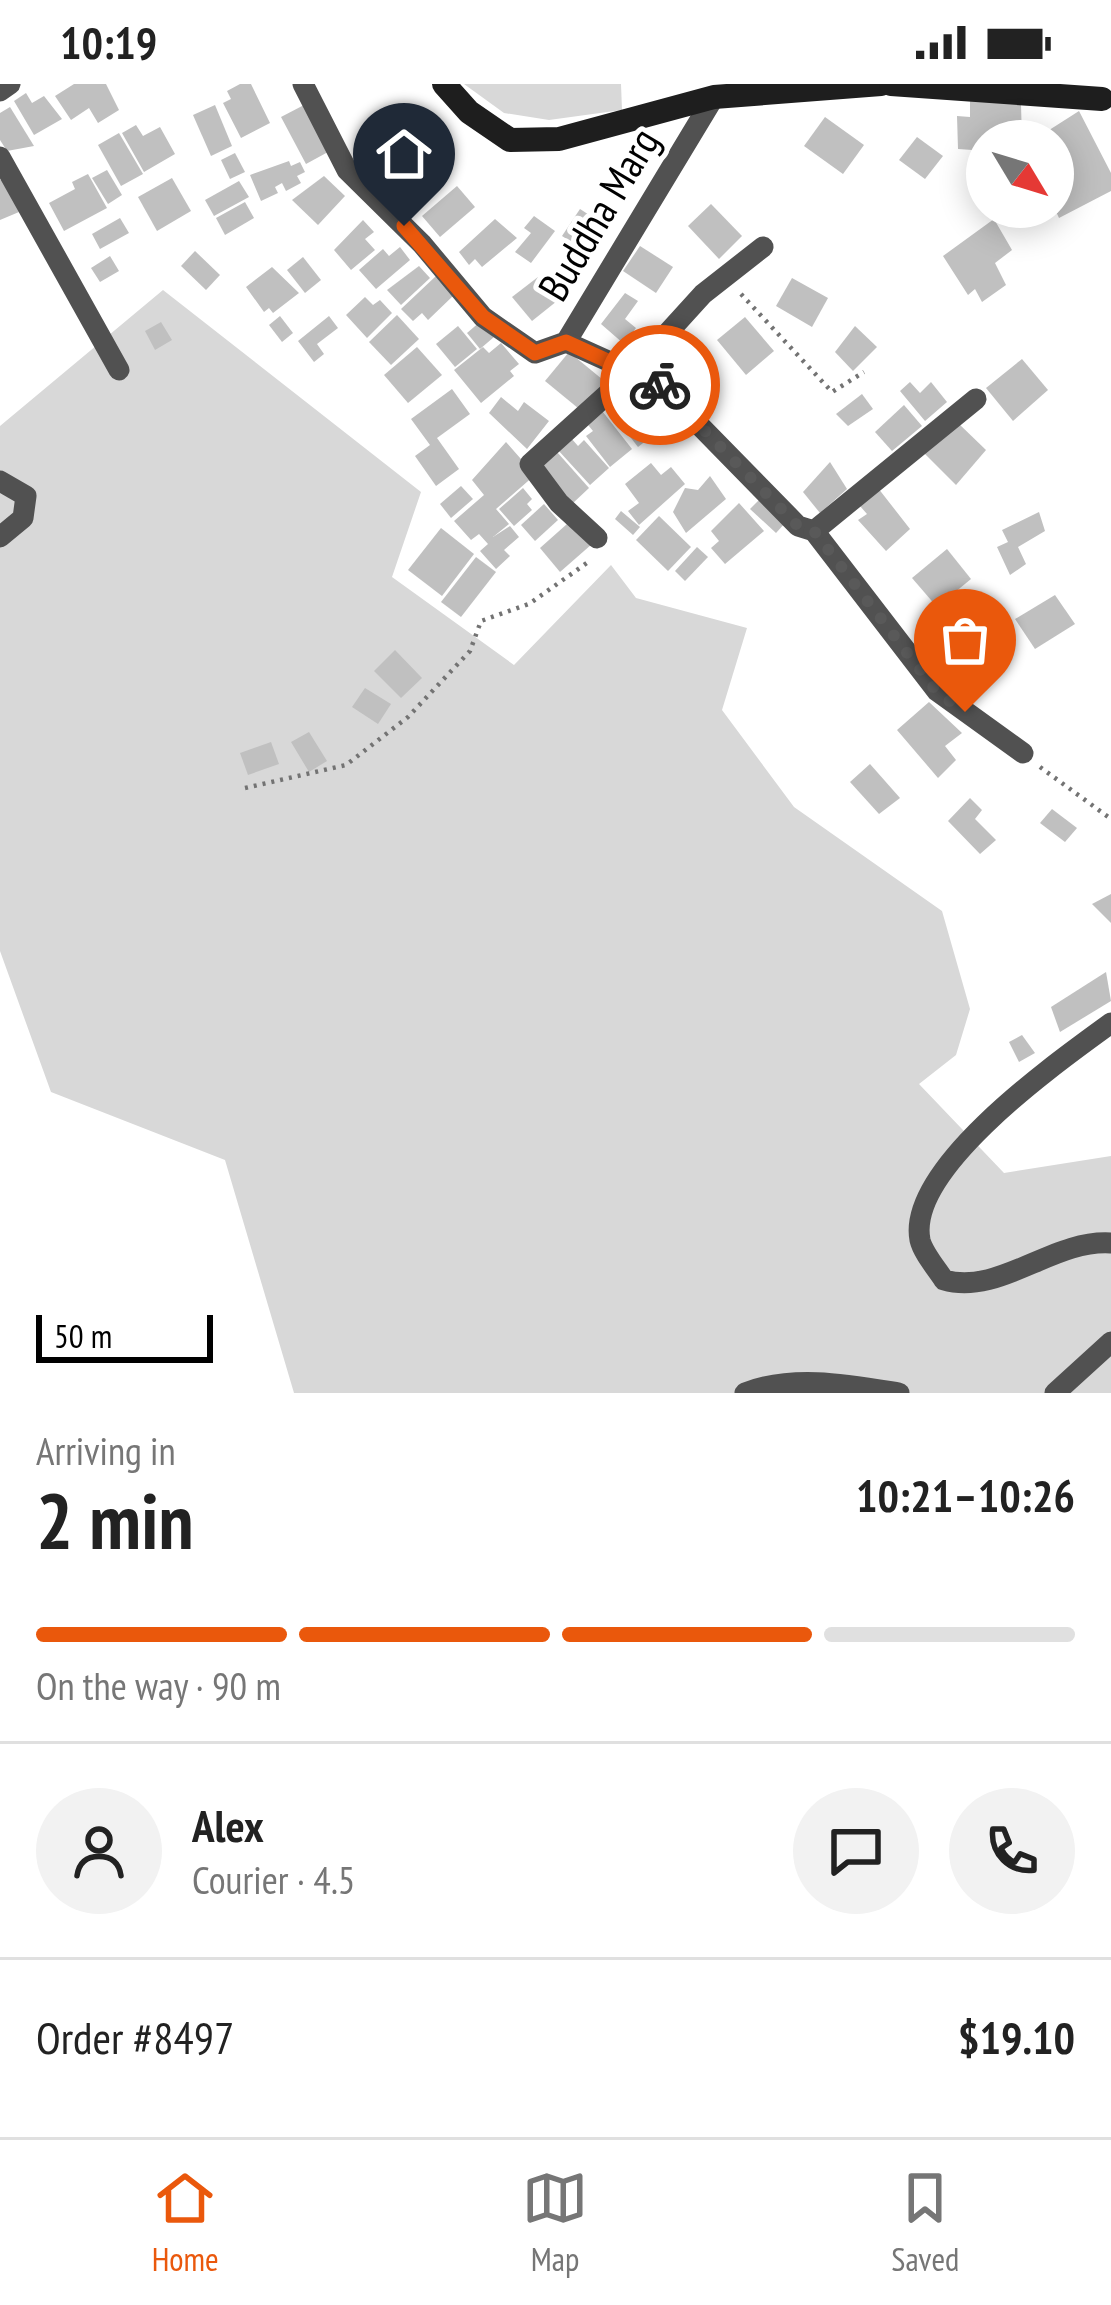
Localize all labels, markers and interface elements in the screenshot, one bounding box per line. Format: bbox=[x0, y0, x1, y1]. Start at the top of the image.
text: 10:19 bbox=[60, 13, 157, 71]
pin bbox=[353, 103, 455, 226]
street label: Buddha Marg bbox=[525, 118, 671, 310]
north arrow bbox=[966, 120, 1074, 228]
map controls bbox=[966, 120, 1074, 228]
icon: home bbox=[371, 121, 437, 187]
courier bbox=[600, 325, 720, 445]
icon: bike bbox=[627, 352, 693, 418]
pin bbox=[914, 589, 1016, 712]
icon: bag bbox=[932, 607, 998, 673]
scale bar bbox=[36, 1309, 213, 1362]
text: 50 m bbox=[54, 1314, 112, 1357]
text: Arriving in bbox=[36, 1425, 176, 1476]
text: 10:21–10:26 bbox=[856, 1466, 1075, 1524]
text: 2 min bbox=[36, 1470, 194, 1571]
text: On the way · 90 m bbox=[36, 1660, 281, 1711]
button: person bbox=[36, 1788, 162, 1914]
button: chat bbox=[793, 1788, 919, 1914]
button: phone bbox=[949, 1788, 1075, 1914]
text: Alex bbox=[192, 1796, 264, 1854]
text: Courier · 4.5 bbox=[192, 1854, 355, 1905]
text: Order #8497 bbox=[36, 2008, 234, 2066]
text: $19.10 bbox=[958, 2008, 1075, 2066]
tab: Home bbox=[152, 2165, 219, 2280]
tab: Map bbox=[522, 2165, 588, 2280]
tab: Saved bbox=[891, 2165, 959, 2280]

